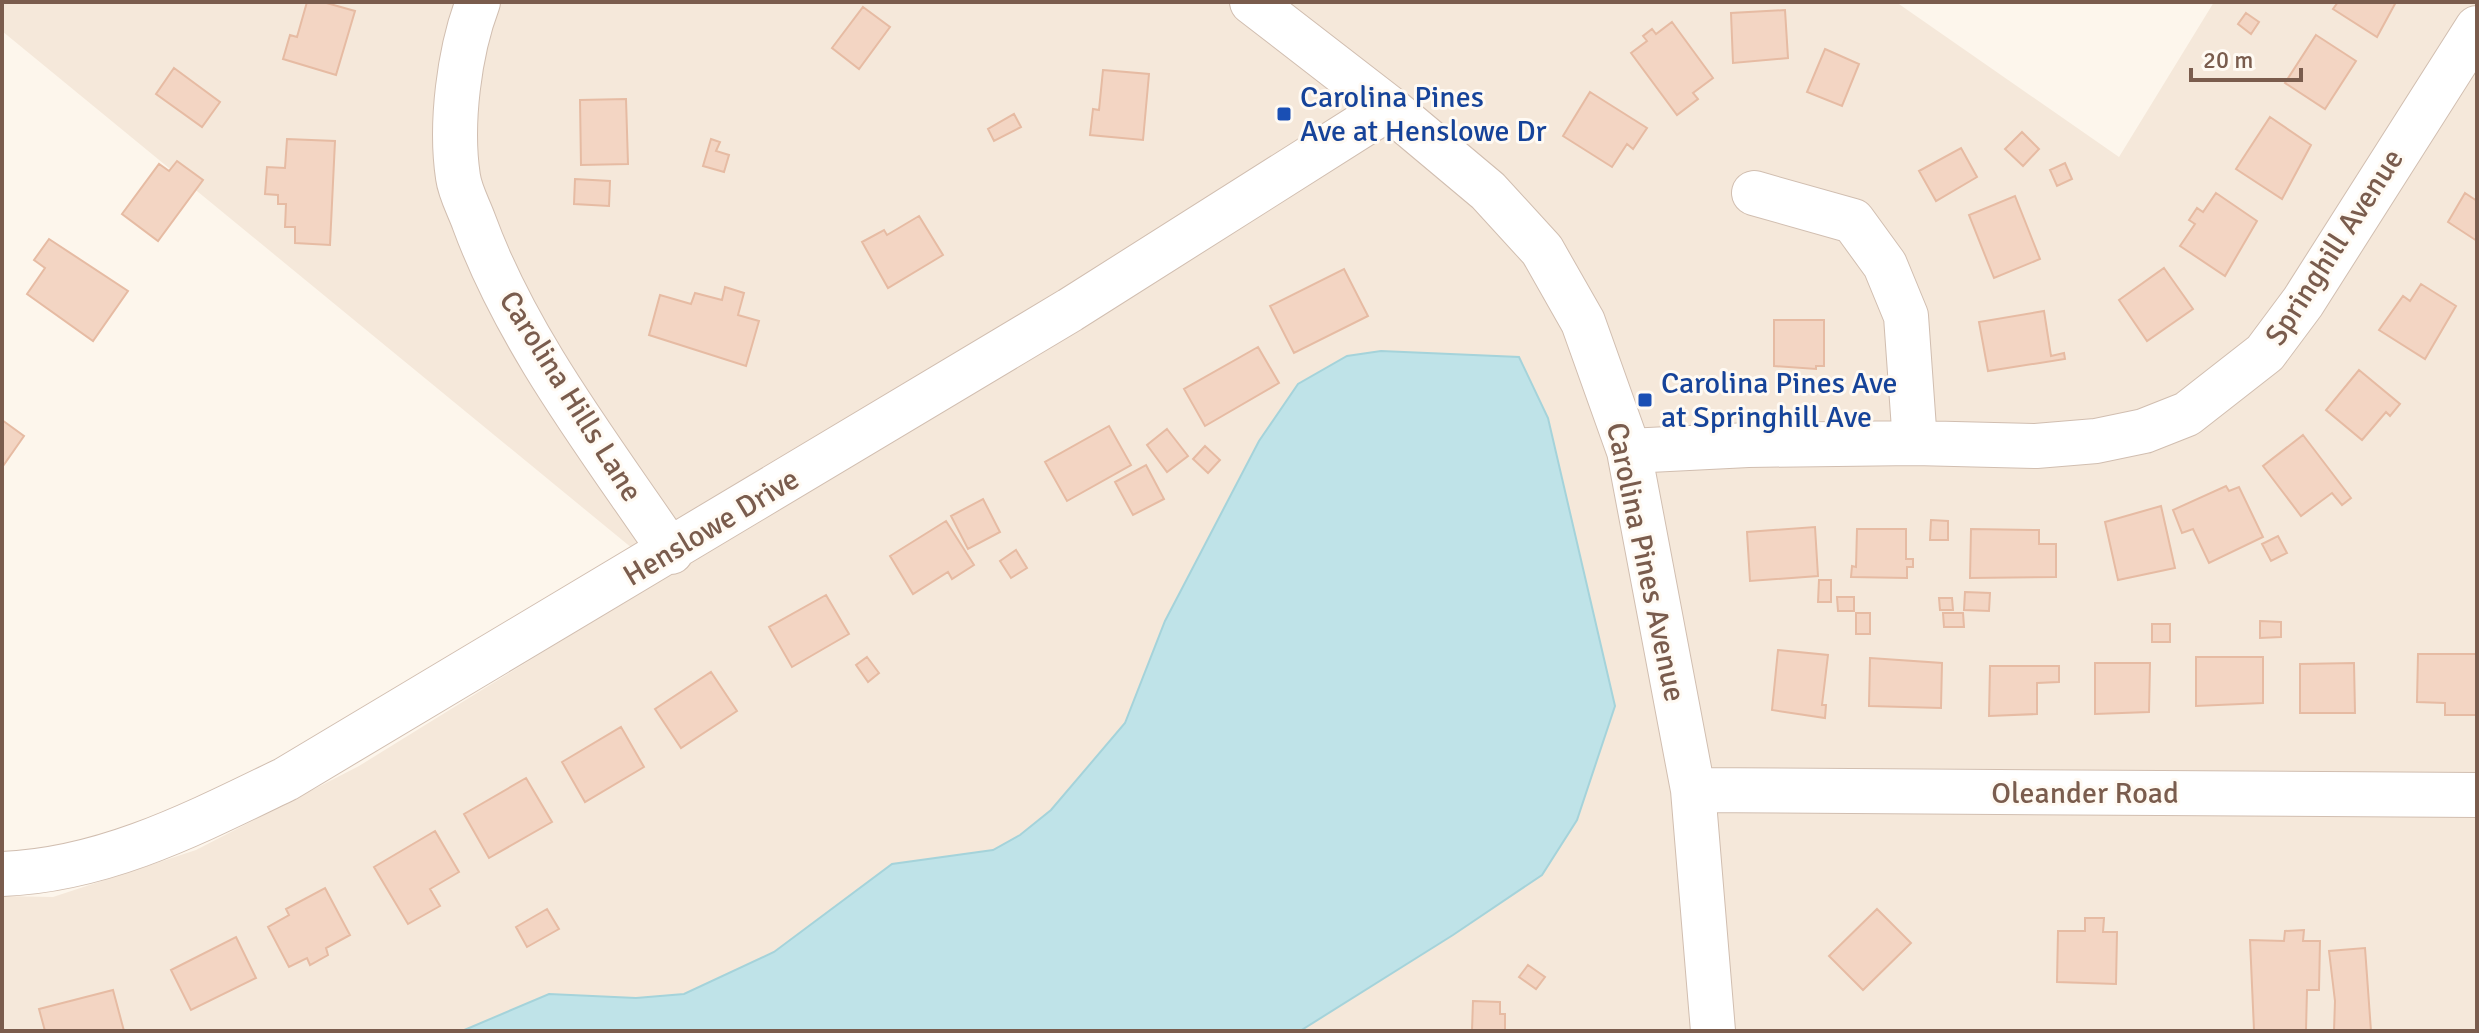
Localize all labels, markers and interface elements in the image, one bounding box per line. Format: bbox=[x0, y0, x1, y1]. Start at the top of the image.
scale bar bbox=[2191, 32, 2301, 82]
text: 20 m bbox=[2203, 45, 2253, 75]
place label: Carolina Pines Ave at Henslowe Dr bbox=[1300, 79, 1547, 150]
marker: Carolina Pines Ave at Henslowe Dr bbox=[1275, 105, 1293, 123]
street label: Springhill Avenue bbox=[2257, 142, 2412, 352]
street label: Carolina Hills Lane bbox=[491, 284, 650, 508]
place label: Carolina Pines Ave at Springhill Ave bbox=[1661, 365, 1898, 436]
marker: Carolina Pines Ave at Springhill Ave bbox=[1636, 391, 1654, 409]
street label: Carolina Pines Avenue bbox=[1598, 419, 1693, 705]
street label: Henslowe Drive bbox=[617, 460, 806, 594]
street label: Oleander Road bbox=[1991, 775, 2179, 812]

